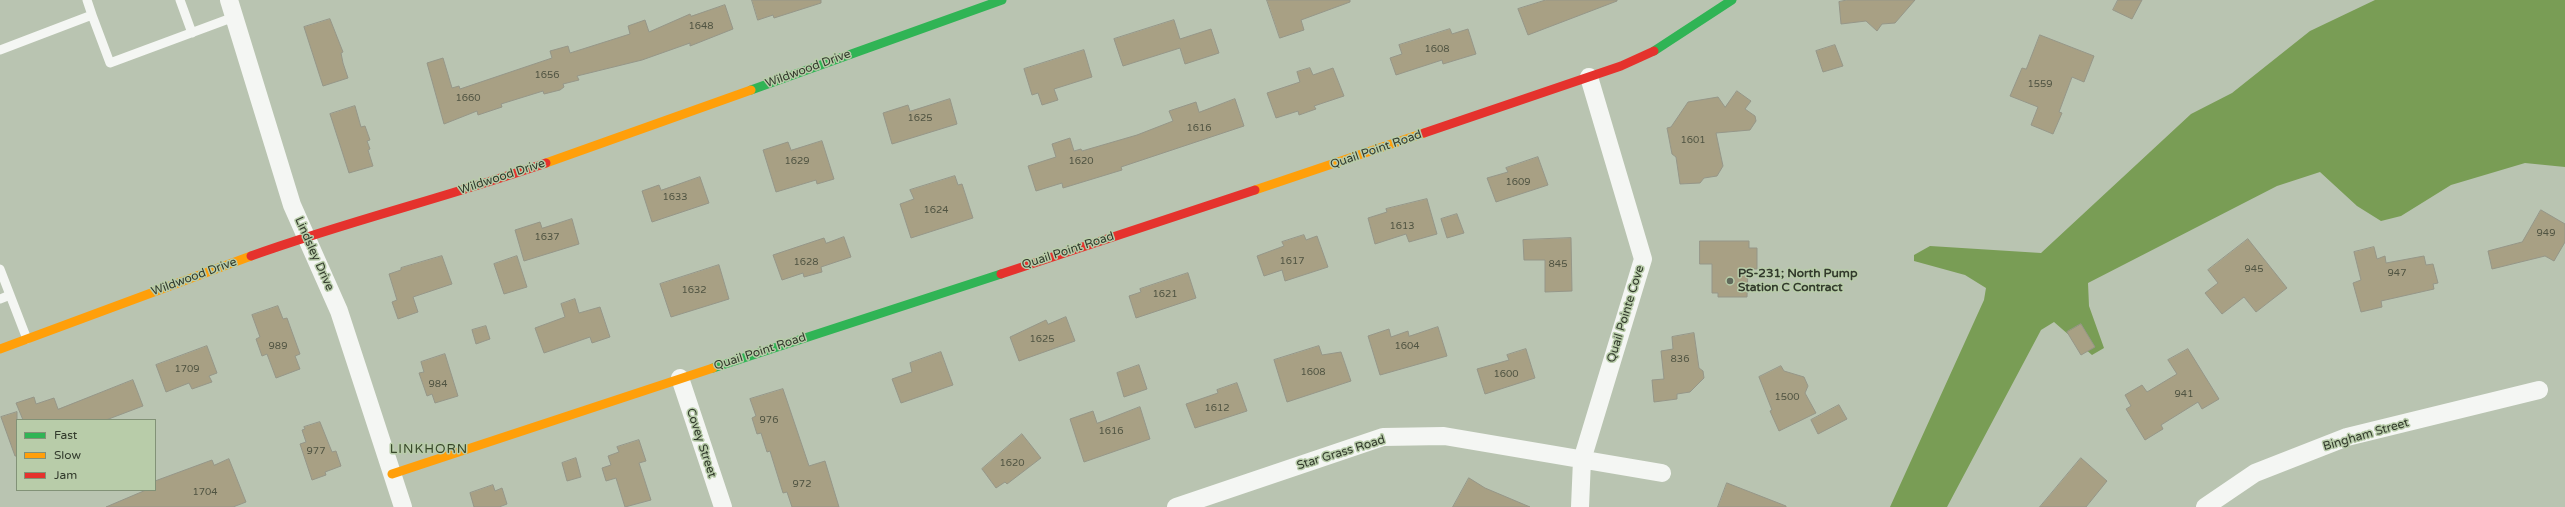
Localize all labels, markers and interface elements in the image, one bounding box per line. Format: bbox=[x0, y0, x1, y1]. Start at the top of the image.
house number: 1648 bbox=[688, 20, 714, 32]
house number: 1608 bbox=[1424, 43, 1450, 55]
street label: Wildwood Drive bbox=[763, 47, 853, 91]
house number: 1656 bbox=[534, 69, 560, 81]
house number: 1559 bbox=[2027, 78, 2053, 90]
house number: 1660 bbox=[455, 92, 481, 104]
house number: 1625 bbox=[907, 112, 933, 124]
house number: 1616 bbox=[1186, 122, 1212, 134]
street label: Quail Point Road bbox=[1328, 128, 1424, 172]
house number: 1601 bbox=[1680, 134, 1706, 146]
house number: 1629 bbox=[784, 155, 810, 167]
house number: 1620 bbox=[1068, 155, 1094, 167]
street label: Wildwood Drive bbox=[457, 156, 547, 198]
house number: 1609 bbox=[1505, 176, 1531, 188]
house number: 1633 bbox=[662, 191, 688, 203]
house number: 1624 bbox=[923, 204, 949, 216]
street label: Lindsley Drive bbox=[291, 215, 337, 293]
house number: 1613 bbox=[1389, 220, 1415, 232]
house number: 949 bbox=[2537, 227, 2555, 239]
street label: Quail Point Road bbox=[1020, 229, 1116, 273]
house number: 1637 bbox=[534, 231, 560, 243]
street label: Wildwood Drive bbox=[149, 255, 239, 299]
house number: 1617 bbox=[1279, 255, 1305, 267]
house number: 1628 bbox=[793, 256, 819, 268]
house number: 845 bbox=[1549, 258, 1567, 270]
house number: 945 bbox=[2245, 263, 2263, 275]
street label: Quail Pointe Cove bbox=[1604, 264, 1648, 364]
place label: PS-231; North Pump Station C Contract bbox=[1738, 267, 1857, 295]
house number: 947 bbox=[2388, 267, 2406, 279]
marker: PS-231; North Pump Station C Contract bbox=[1725, 276, 1735, 286]
house number: 1632 bbox=[681, 284, 707, 296]
house number: 1621 bbox=[1152, 288, 1178, 300]
street label: Quail Point Road bbox=[712, 330, 808, 374]
house number: 1625 bbox=[1029, 333, 1055, 345]
house number: 989 bbox=[269, 340, 287, 352]
house number: 1604 bbox=[1394, 340, 1420, 352]
house number: 836 bbox=[1671, 353, 1689, 365]
house number: 1709 bbox=[174, 363, 200, 375]
house number: 1608 bbox=[1300, 366, 1326, 378]
house number: 1600 bbox=[1493, 368, 1519, 380]
house number: 984 bbox=[429, 378, 447, 390]
house number: 941 bbox=[2175, 388, 2193, 400]
house number: 1500 bbox=[1774, 391, 1800, 403]
house number: 1612 bbox=[1204, 402, 1230, 414]
street label: Covey Street bbox=[683, 406, 719, 480]
house number: 976 bbox=[760, 414, 778, 426]
street label: Bingham Street bbox=[2321, 416, 2411, 454]
legend bbox=[16, 419, 156, 491]
house number: 1616 bbox=[1098, 425, 1124, 437]
text: Fast bbox=[54, 428, 77, 442]
street label: Star Grass Road bbox=[1295, 433, 1387, 473]
district label: LINKHORN bbox=[390, 442, 468, 458]
house number: 977 bbox=[307, 445, 325, 457]
text: Slow bbox=[54, 448, 81, 462]
house number: 1620 bbox=[999, 457, 1025, 469]
text: Jam bbox=[54, 468, 77, 482]
house number: 972 bbox=[793, 478, 811, 490]
house number: 1704 bbox=[192, 486, 218, 498]

